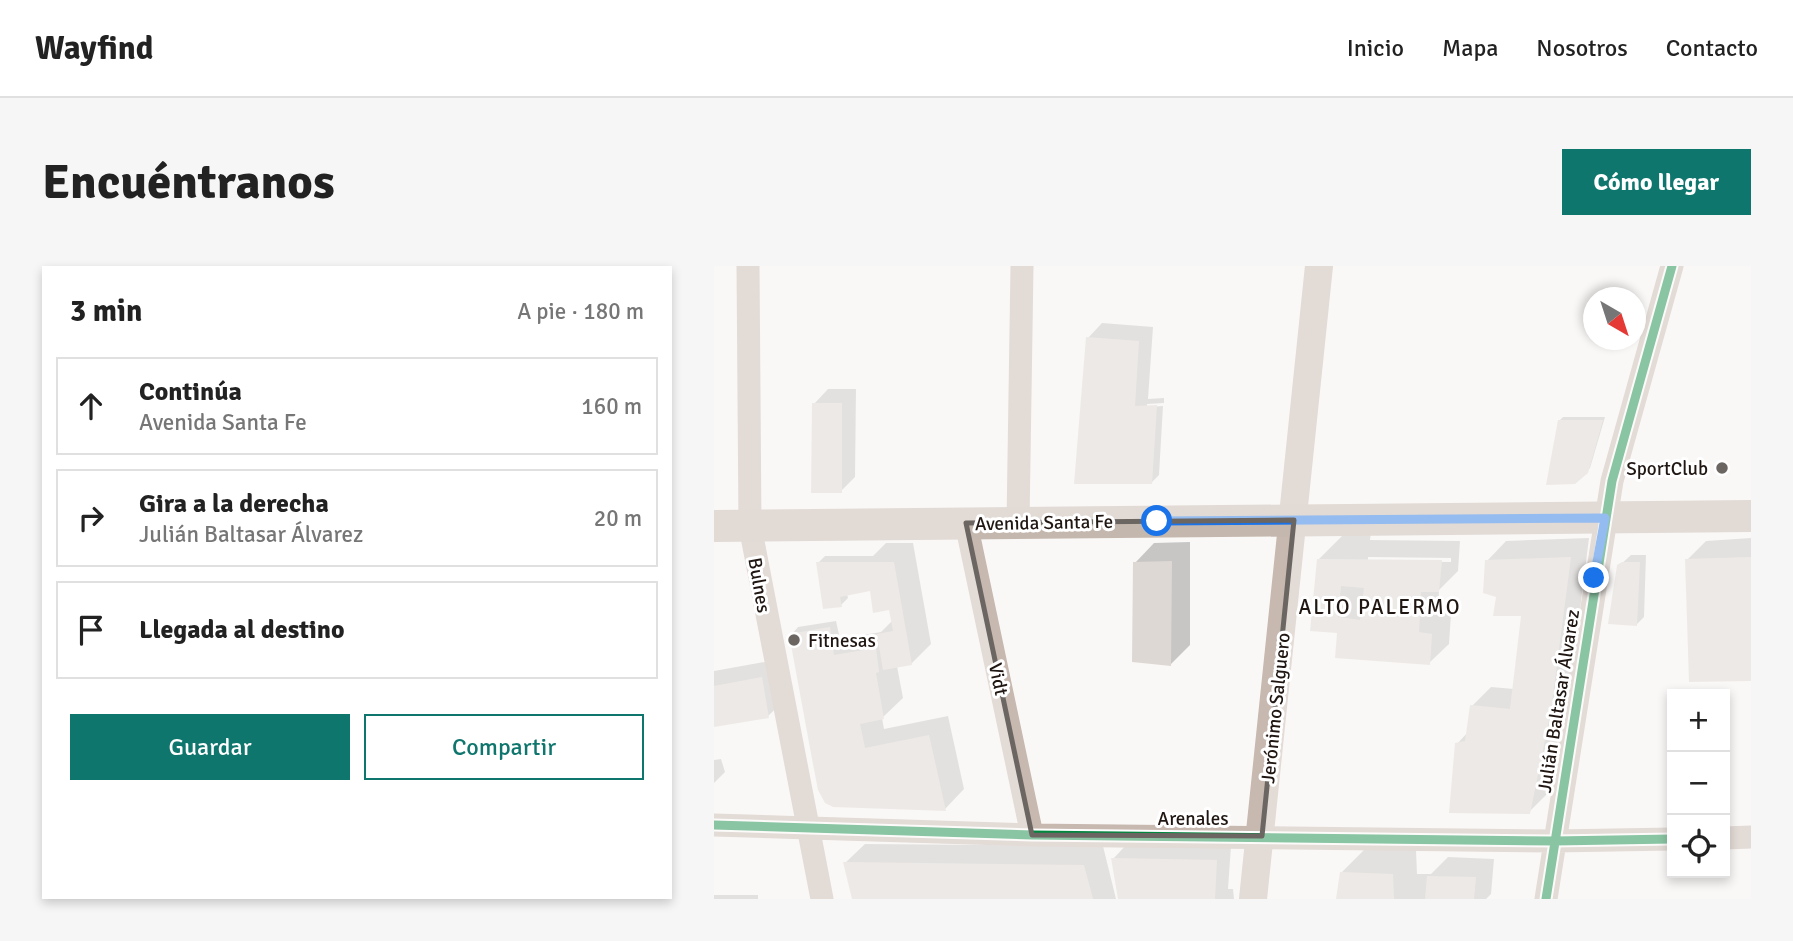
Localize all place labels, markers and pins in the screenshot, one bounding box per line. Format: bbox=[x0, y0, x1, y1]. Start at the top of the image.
place label: SportClub bbox=[1626, 457, 1708, 481]
marker: SportClub bbox=[1714, 460, 1730, 476]
place label: Fitnesas bbox=[808, 629, 876, 653]
marker: Fitnesas bbox=[786, 632, 802, 648]

